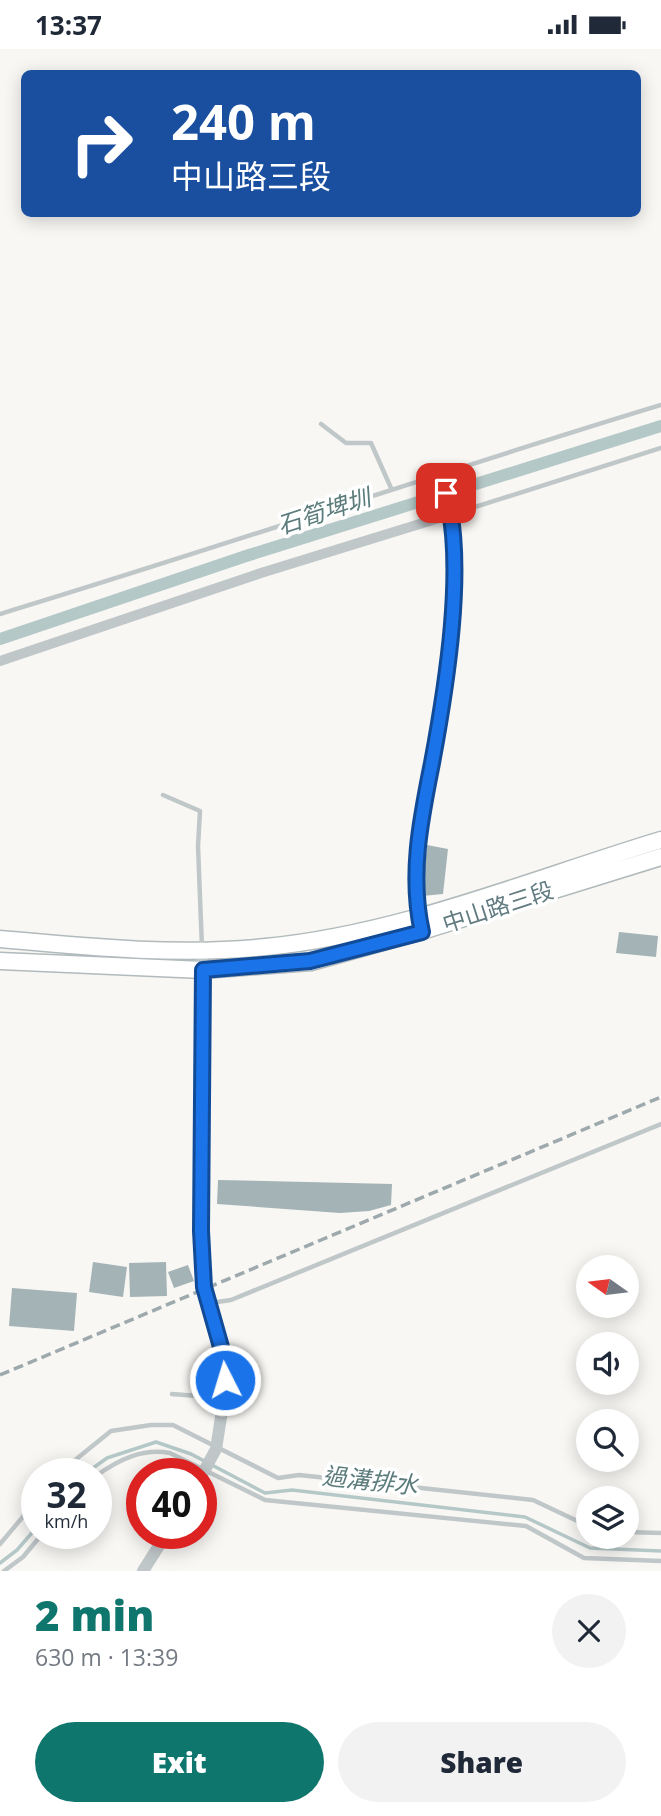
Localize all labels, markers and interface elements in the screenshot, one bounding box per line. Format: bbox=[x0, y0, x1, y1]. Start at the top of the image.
text: 13:37 bbox=[35, 7, 102, 43]
text: 240 m bbox=[171, 88, 316, 154]
icon: right bbox=[56, 98, 147, 189]
text: 中山路三段 bbox=[171, 154, 331, 197]
pin bbox=[416, 463, 476, 523]
icon: arrive bbox=[427, 474, 465, 512]
water label: 石筍埤圳 bbox=[273, 479, 377, 541]
street label: 中山路三段 bbox=[438, 873, 557, 939]
north arrow bbox=[576, 1255, 639, 1318]
map controls bbox=[576, 1255, 639, 1549]
button: sound bbox=[576, 1332, 639, 1395]
position arrow bbox=[188, 1343, 262, 1417]
button: search bbox=[576, 1409, 639, 1472]
speed limit sign: 40 bbox=[126, 1458, 217, 1549]
water label: 過溝排水 bbox=[321, 1458, 421, 1501]
text: 32 bbox=[46, 1471, 87, 1518]
button: layers bbox=[576, 1486, 639, 1549]
text: km/h bbox=[45, 1509, 88, 1533]
text: 2 min bbox=[35, 1586, 154, 1643]
button: close bbox=[552, 1594, 626, 1668]
text: 630 m · 13:39 bbox=[35, 1641, 178, 1673]
button: Exit bbox=[35, 1722, 324, 1802]
button: Share bbox=[338, 1722, 626, 1802]

